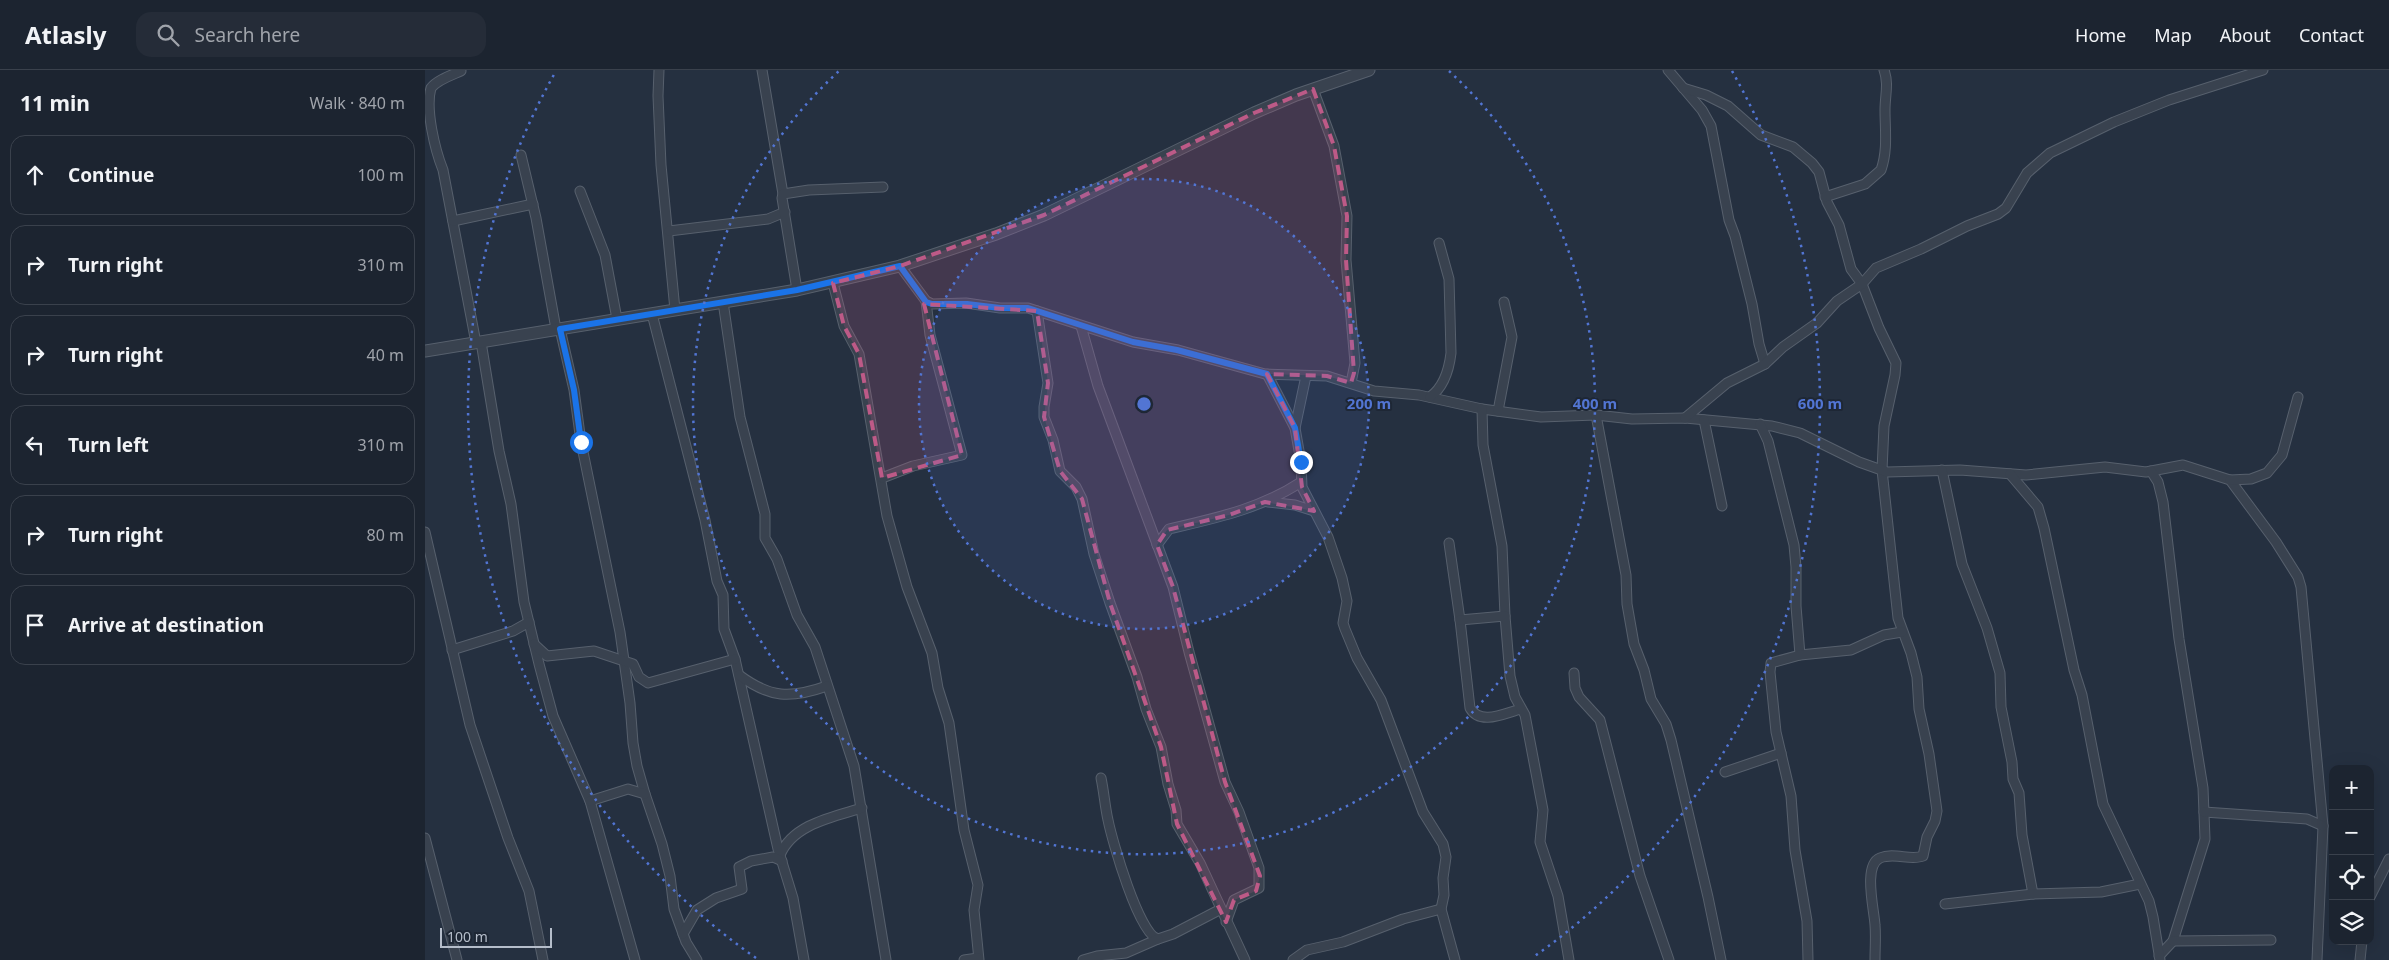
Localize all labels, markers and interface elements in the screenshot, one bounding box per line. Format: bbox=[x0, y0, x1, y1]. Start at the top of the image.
search box bbox=[136, 12, 486, 57]
text: Atlasly bbox=[25, 18, 106, 51]
icon: search bbox=[154, 21, 182, 49]
text: Search here bbox=[194, 22, 300, 48]
text: Home bbox=[2075, 23, 2126, 47]
text: Map bbox=[2154, 23, 2192, 47]
text: About bbox=[2220, 23, 2271, 47]
text: Contact bbox=[2299, 23, 2364, 47]
text: 11 min bbox=[20, 89, 90, 117]
text: Walk · 840 m bbox=[310, 92, 405, 114]
icon: ahead bbox=[21, 161, 49, 189]
text: Continue bbox=[68, 162, 154, 188]
text: 100 m bbox=[357, 164, 404, 186]
icon: right bbox=[21, 251, 49, 279]
text: Turn right bbox=[68, 252, 163, 278]
text: 310 m bbox=[357, 254, 404, 276]
icon: right bbox=[21, 341, 49, 369]
text: Turn right bbox=[68, 342, 163, 368]
text: 40 m bbox=[367, 344, 404, 366]
text: 200 m bbox=[1347, 393, 1391, 413]
text: 400 m bbox=[1573, 393, 1617, 413]
text: 600 m bbox=[1798, 393, 1842, 413]
centre of rings bbox=[1135, 395, 1153, 413]
icon: left bbox=[21, 431, 49, 459]
route start bbox=[570, 431, 593, 454]
text: Turn left bbox=[68, 432, 149, 458]
text: 310 m bbox=[357, 434, 404, 456]
route end bbox=[1290, 451, 1313, 474]
icon: right bbox=[21, 521, 49, 549]
text: Turn right bbox=[68, 522, 163, 548]
text: 80 m bbox=[367, 524, 404, 546]
icon: arrive bbox=[21, 611, 49, 639]
text: Arrive at destination bbox=[68, 612, 264, 638]
map controls bbox=[2329, 765, 2374, 945]
button: + bbox=[2329, 765, 2374, 810]
button: − bbox=[2329, 810, 2374, 855]
button: locate bbox=[2329, 855, 2374, 900]
button: layers bbox=[2329, 900, 2374, 945]
scale bar bbox=[440, 925, 553, 948]
text: 100 m bbox=[447, 927, 488, 946]

